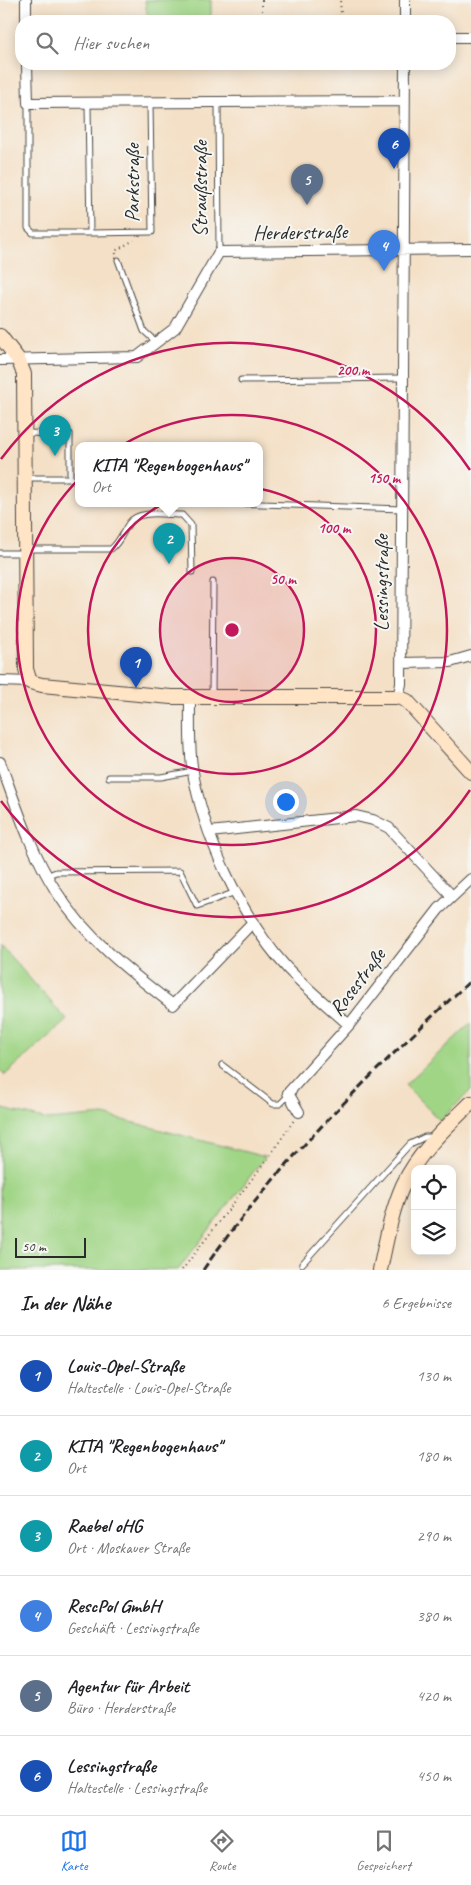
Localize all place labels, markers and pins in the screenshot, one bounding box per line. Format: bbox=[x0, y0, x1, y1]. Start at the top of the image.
pin: 6 bbox=[378, 128, 410, 169]
pin: 5 bbox=[291, 164, 323, 205]
pin: 4 bbox=[368, 230, 400, 271]
pin: 3 bbox=[39, 415, 71, 456]
pin: 2 bbox=[153, 523, 185, 564]
centre of rings bbox=[223, 621, 241, 639]
pin: 1 bbox=[120, 647, 152, 688]

